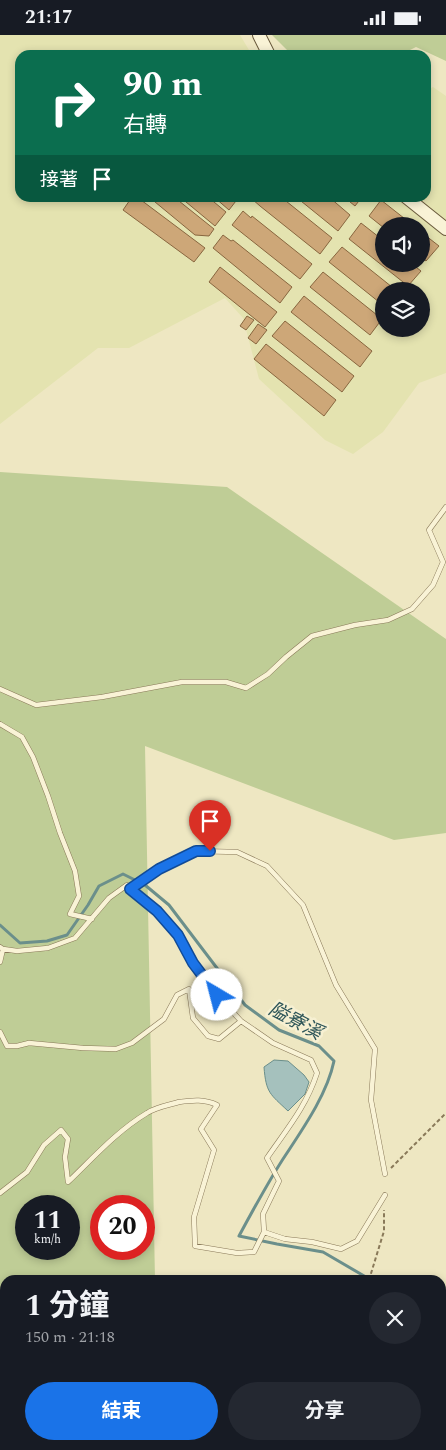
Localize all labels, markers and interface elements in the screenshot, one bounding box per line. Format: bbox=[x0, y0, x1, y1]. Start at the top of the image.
text: 21:17 bbox=[25, 3, 73, 32]
text: 90 m bbox=[123, 58, 203, 111]
icon: right bbox=[40, 70, 105, 135]
text: 右轉 bbox=[123, 109, 167, 142]
icon: arrive bbox=[88, 165, 116, 193]
text: 接著 bbox=[40, 166, 78, 195]
map controls bbox=[375, 217, 430, 337]
button: sound bbox=[375, 217, 430, 272]
button: layers bbox=[375, 282, 430, 337]
pin bbox=[189, 800, 231, 851]
icon: arrive bbox=[196, 807, 224, 835]
position arrow bbox=[190, 968, 242, 1020]
water label: 隘寮溪 bbox=[263, 995, 330, 1049]
speed limit sign: 20 bbox=[90, 1195, 155, 1260]
text: 11 bbox=[33, 1202, 62, 1240]
text: km/h bbox=[34, 1230, 61, 1249]
text: 1 分鐘 bbox=[25, 1283, 109, 1329]
button: close bbox=[369, 1292, 421, 1344]
text: 150 m · 21:18 bbox=[25, 1325, 115, 1349]
button: 結束 bbox=[25, 1382, 218, 1440]
button: 分享 bbox=[228, 1382, 421, 1440]

